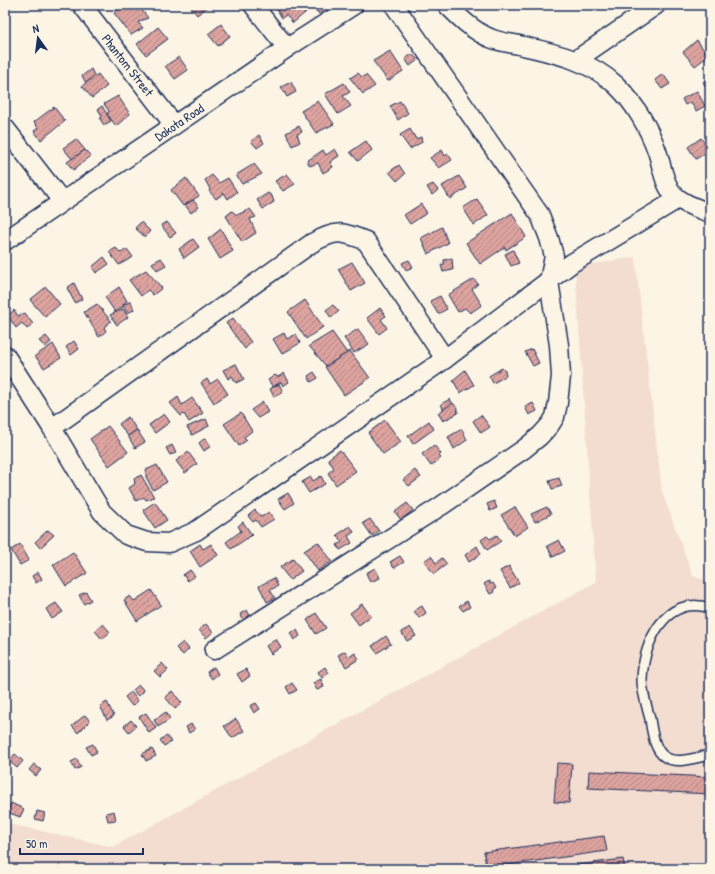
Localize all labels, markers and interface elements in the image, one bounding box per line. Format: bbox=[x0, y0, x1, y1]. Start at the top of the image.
north arrow bbox=[18, 18, 58, 58]
text: N bbox=[31, 21, 40, 36]
street label: Phantom Street bbox=[98, 30, 158, 100]
street label: Dakota Road bbox=[151, 99, 207, 145]
scale bar bbox=[20, 830, 143, 856]
text: 50 m bbox=[26, 835, 47, 852]

